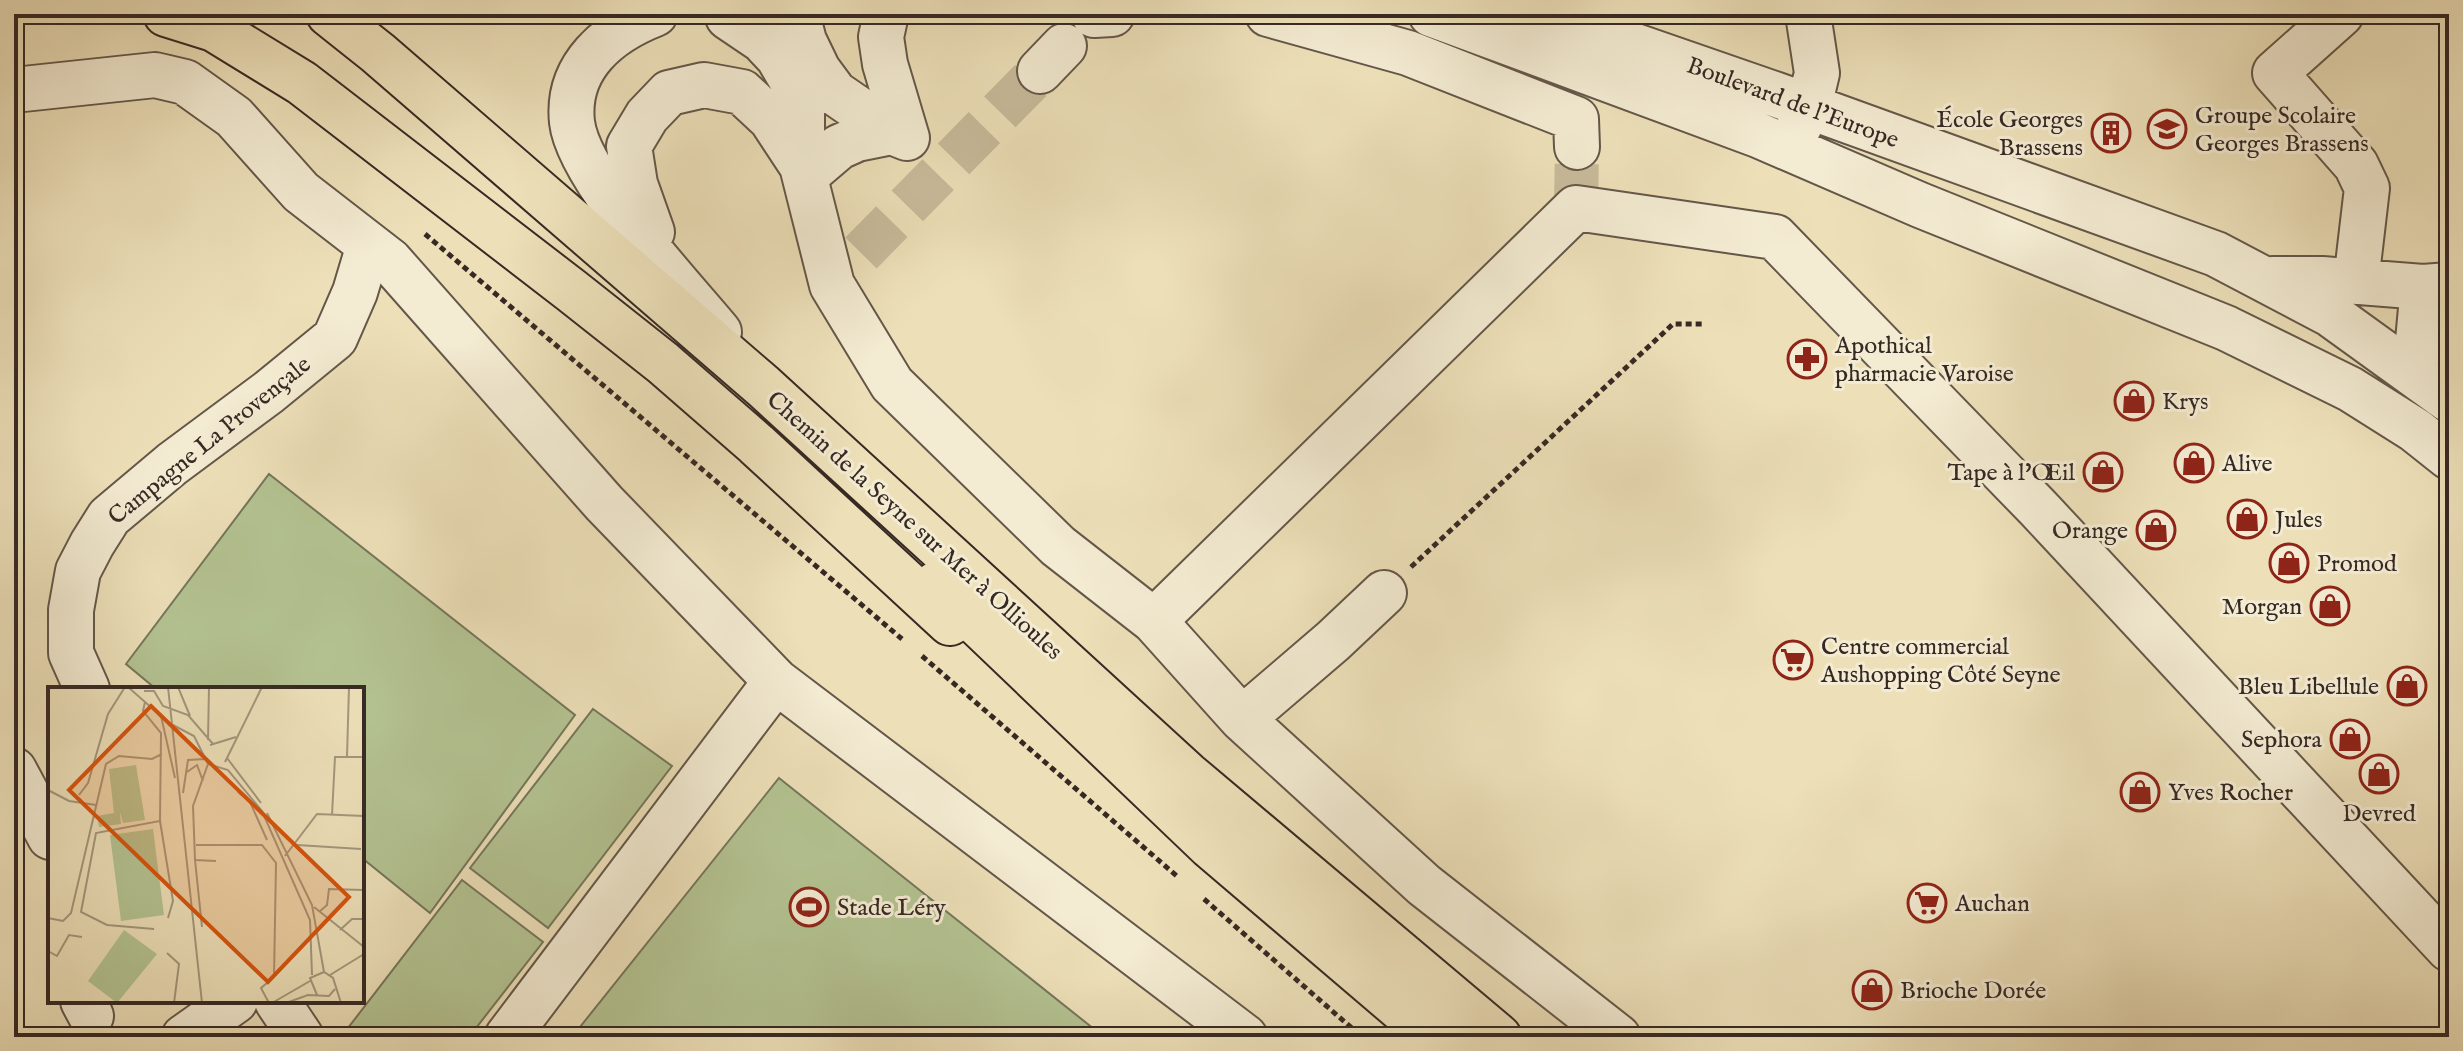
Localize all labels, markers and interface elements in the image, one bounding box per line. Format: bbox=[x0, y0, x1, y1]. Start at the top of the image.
street label: Boulevard de l'Europe bbox=[1682, 51, 1903, 156]
place label: Groupe Scolaire Georges Brassens bbox=[2195, 101, 2369, 160]
place label: École Georges Brassens bbox=[1936, 105, 2083, 164]
school or university icon: Groupe Scolaire Georges Brassens bbox=[2146, 108, 2188, 150]
building icon: École Georges Brassens bbox=[2090, 112, 2132, 154]
place label: Apothical pharmacie Varoise bbox=[1834, 331, 2014, 390]
pharmacy icon: Apothical pharmacie Varoise bbox=[1786, 338, 1828, 380]
street label: Campagne La Provençale bbox=[102, 350, 318, 533]
shop icon: Krys bbox=[2113, 380, 2155, 422]
street label: Chemin de la Seyne sur Mer à Ollioules bbox=[760, 385, 1068, 667]
place label: Krys bbox=[2162, 387, 2208, 418]
shop icon: Alive bbox=[2173, 442, 2215, 484]
place label: Alive bbox=[2221, 449, 2273, 480]
shop icon: Tape à l'Œil bbox=[2082, 451, 2124, 493]
place label: Tape à l'Œil bbox=[1947, 458, 2075, 489]
shop icon: Jules bbox=[2226, 498, 2268, 540]
place label: Jules bbox=[2272, 505, 2323, 536]
shop icon: Orange bbox=[2135, 509, 2177, 551]
place label: Orange bbox=[2052, 516, 2128, 547]
shop icon: Promod bbox=[2268, 542, 2310, 584]
place label: Promod bbox=[2317, 549, 2397, 580]
shop icon: Morgan bbox=[2309, 585, 2351, 627]
place label: Morgan bbox=[2222, 592, 2302, 623]
place label: Centre commercial Aushopping Côté Seyne bbox=[1820, 632, 2061, 691]
supermarket icon: Centre commercial Aushopping Côté Seyne bbox=[1772, 639, 1814, 681]
shop icon: Bleu Libellule bbox=[2386, 665, 2428, 707]
place label: Bleu Libellule bbox=[2238, 672, 2379, 703]
inset map bbox=[48, 687, 364, 1003]
shop icon: Sephora bbox=[2329, 718, 2371, 760]
place label: Sephora bbox=[2241, 725, 2323, 756]
shop icon: Devred bbox=[2358, 753, 2400, 795]
shop icon: Yves Rocher bbox=[2119, 771, 2161, 813]
place label: Yves Rocher bbox=[2168, 778, 2293, 809]
place label: Devred bbox=[2342, 799, 2416, 830]
supermarket icon: Auchan bbox=[1906, 882, 1948, 924]
sports icon: Stade Léry bbox=[788, 886, 830, 928]
place label: Auchan bbox=[1954, 889, 2030, 920]
place label: Stade Léry bbox=[837, 893, 946, 924]
shop icon: Brioche Dorée bbox=[1851, 969, 1893, 1011]
place label: Brioche Dorée bbox=[1900, 976, 2046, 1007]

